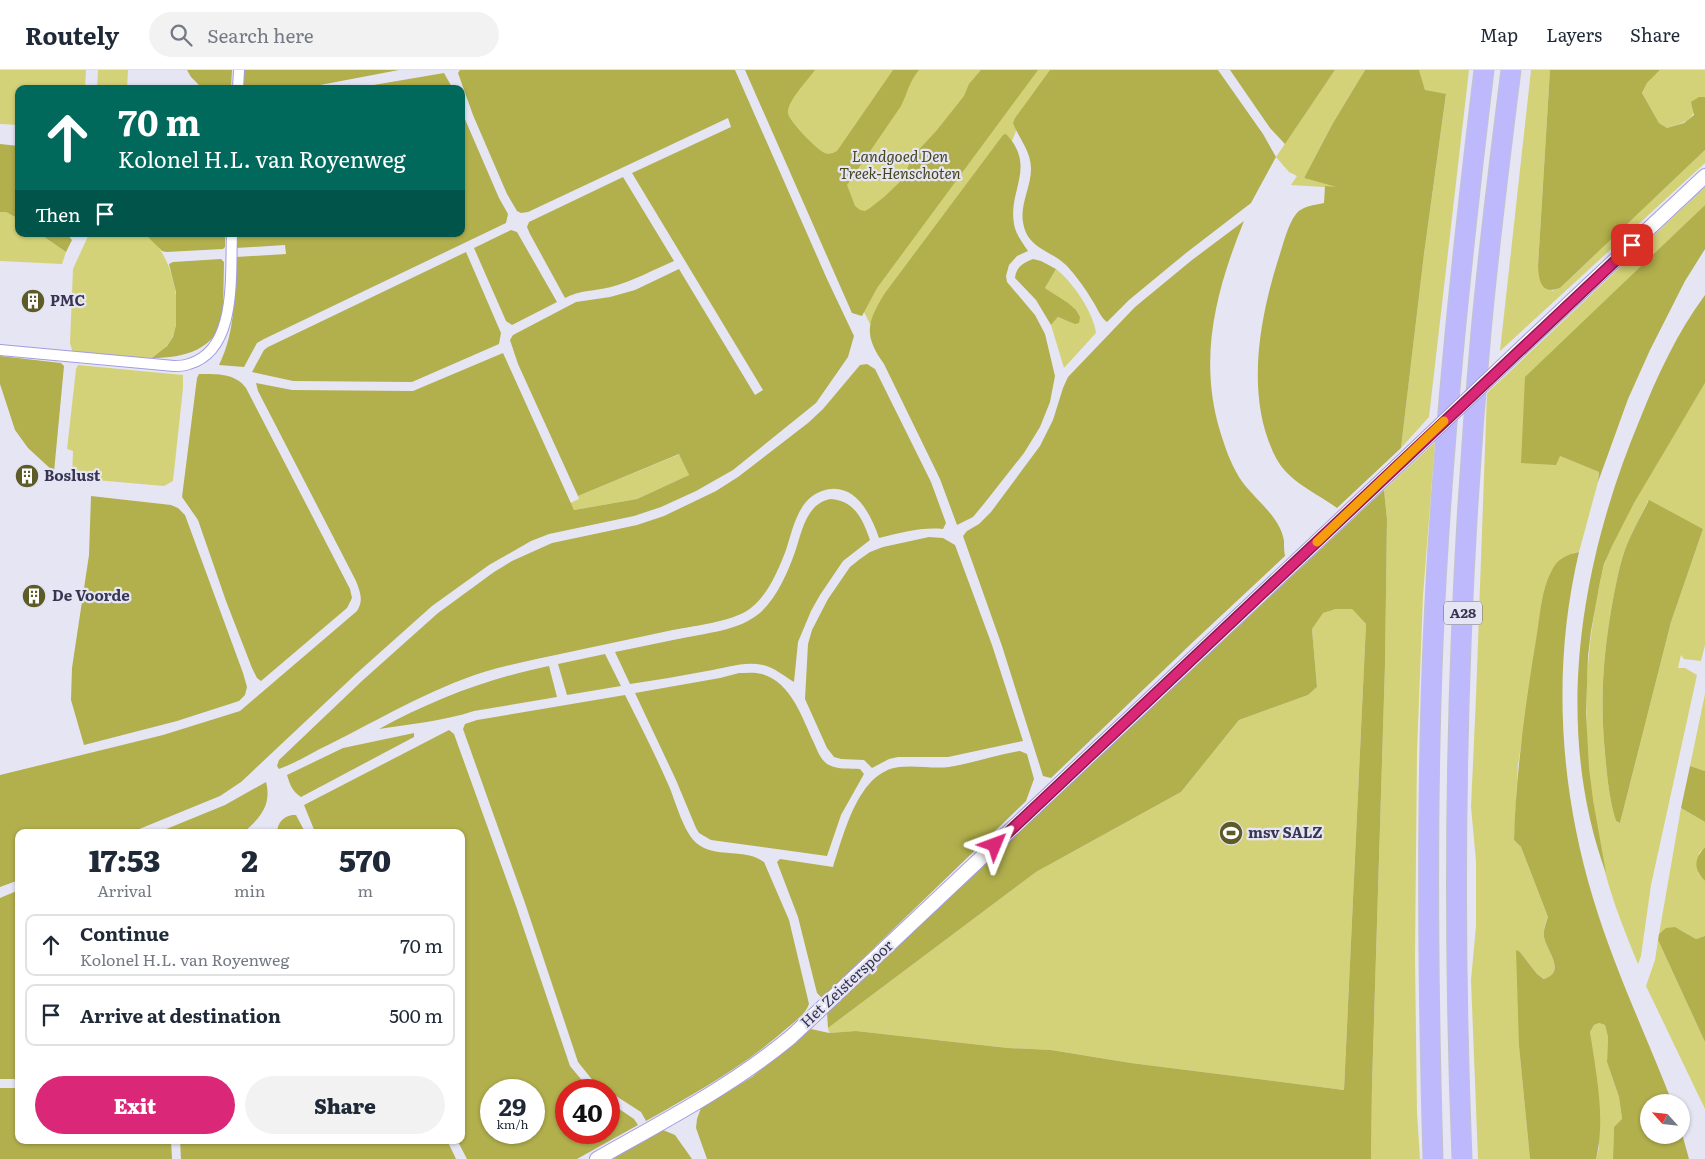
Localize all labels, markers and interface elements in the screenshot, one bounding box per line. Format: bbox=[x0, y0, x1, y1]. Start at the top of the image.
search box bbox=[149, 12, 499, 57]
text: Routely bbox=[25, 17, 119, 52]
icon: search bbox=[167, 21, 195, 49]
text: Search here bbox=[207, 21, 314, 49]
text: Map bbox=[1480, 21, 1518, 48]
text: Layers bbox=[1546, 21, 1602, 48]
text: Share bbox=[1630, 21, 1680, 48]
text: 70 m bbox=[118, 95, 200, 147]
icon: ahead bbox=[35, 105, 100, 170]
text: Kolonel H.L. van Royenweg bbox=[118, 142, 406, 175]
park label: Landgoed Den Treek-Henschoten bbox=[839, 144, 961, 184]
text: Then bbox=[35, 200, 81, 228]
icon: arrive bbox=[91, 200, 119, 228]
pin bbox=[1611, 224, 1653, 266]
icon: arrive bbox=[1618, 231, 1646, 259]
building icon: PMC bbox=[20, 288, 46, 314]
place label: PMC bbox=[50, 288, 85, 311]
building icon: Boslust bbox=[14, 463, 40, 489]
place label: Boslust bbox=[44, 463, 101, 486]
building icon: De Voorde bbox=[21, 583, 47, 609]
place label: De Voorde bbox=[52, 583, 130, 606]
road number: A28 bbox=[1444, 602, 1482, 624]
position arrow bbox=[968, 818, 1020, 870]
sports icon: msv SALZ bbox=[1218, 820, 1244, 846]
place label: msv SALZ bbox=[1248, 820, 1323, 843]
text: 17:53 bbox=[89, 837, 160, 881]
text: 2 bbox=[241, 837, 258, 881]
text: 570 bbox=[339, 837, 391, 881]
text: Arrival bbox=[97, 878, 152, 902]
text: min bbox=[234, 878, 265, 902]
text: m bbox=[357, 878, 373, 902]
text: Continue bbox=[80, 919, 169, 947]
icon: ahead bbox=[37, 931, 65, 959]
text: 70 m bbox=[400, 931, 443, 959]
street label: Het Zeisterspoor bbox=[794, 934, 898, 1032]
text: Kolonel H.L. van Royenweg bbox=[80, 947, 289, 971]
icon: arrive bbox=[37, 1001, 65, 1029]
text: Arrive at destination bbox=[80, 1001, 281, 1029]
text: 500 m bbox=[389, 1001, 443, 1029]
button: Exit bbox=[35, 1076, 235, 1134]
button: Share bbox=[245, 1076, 445, 1134]
speed limit sign: 40 bbox=[555, 1079, 620, 1144]
text: 29 bbox=[499, 1087, 526, 1124]
north arrow bbox=[1640, 1094, 1690, 1144]
map controls bbox=[1640, 1094, 1690, 1144]
text: km/h bbox=[497, 1115, 528, 1133]

